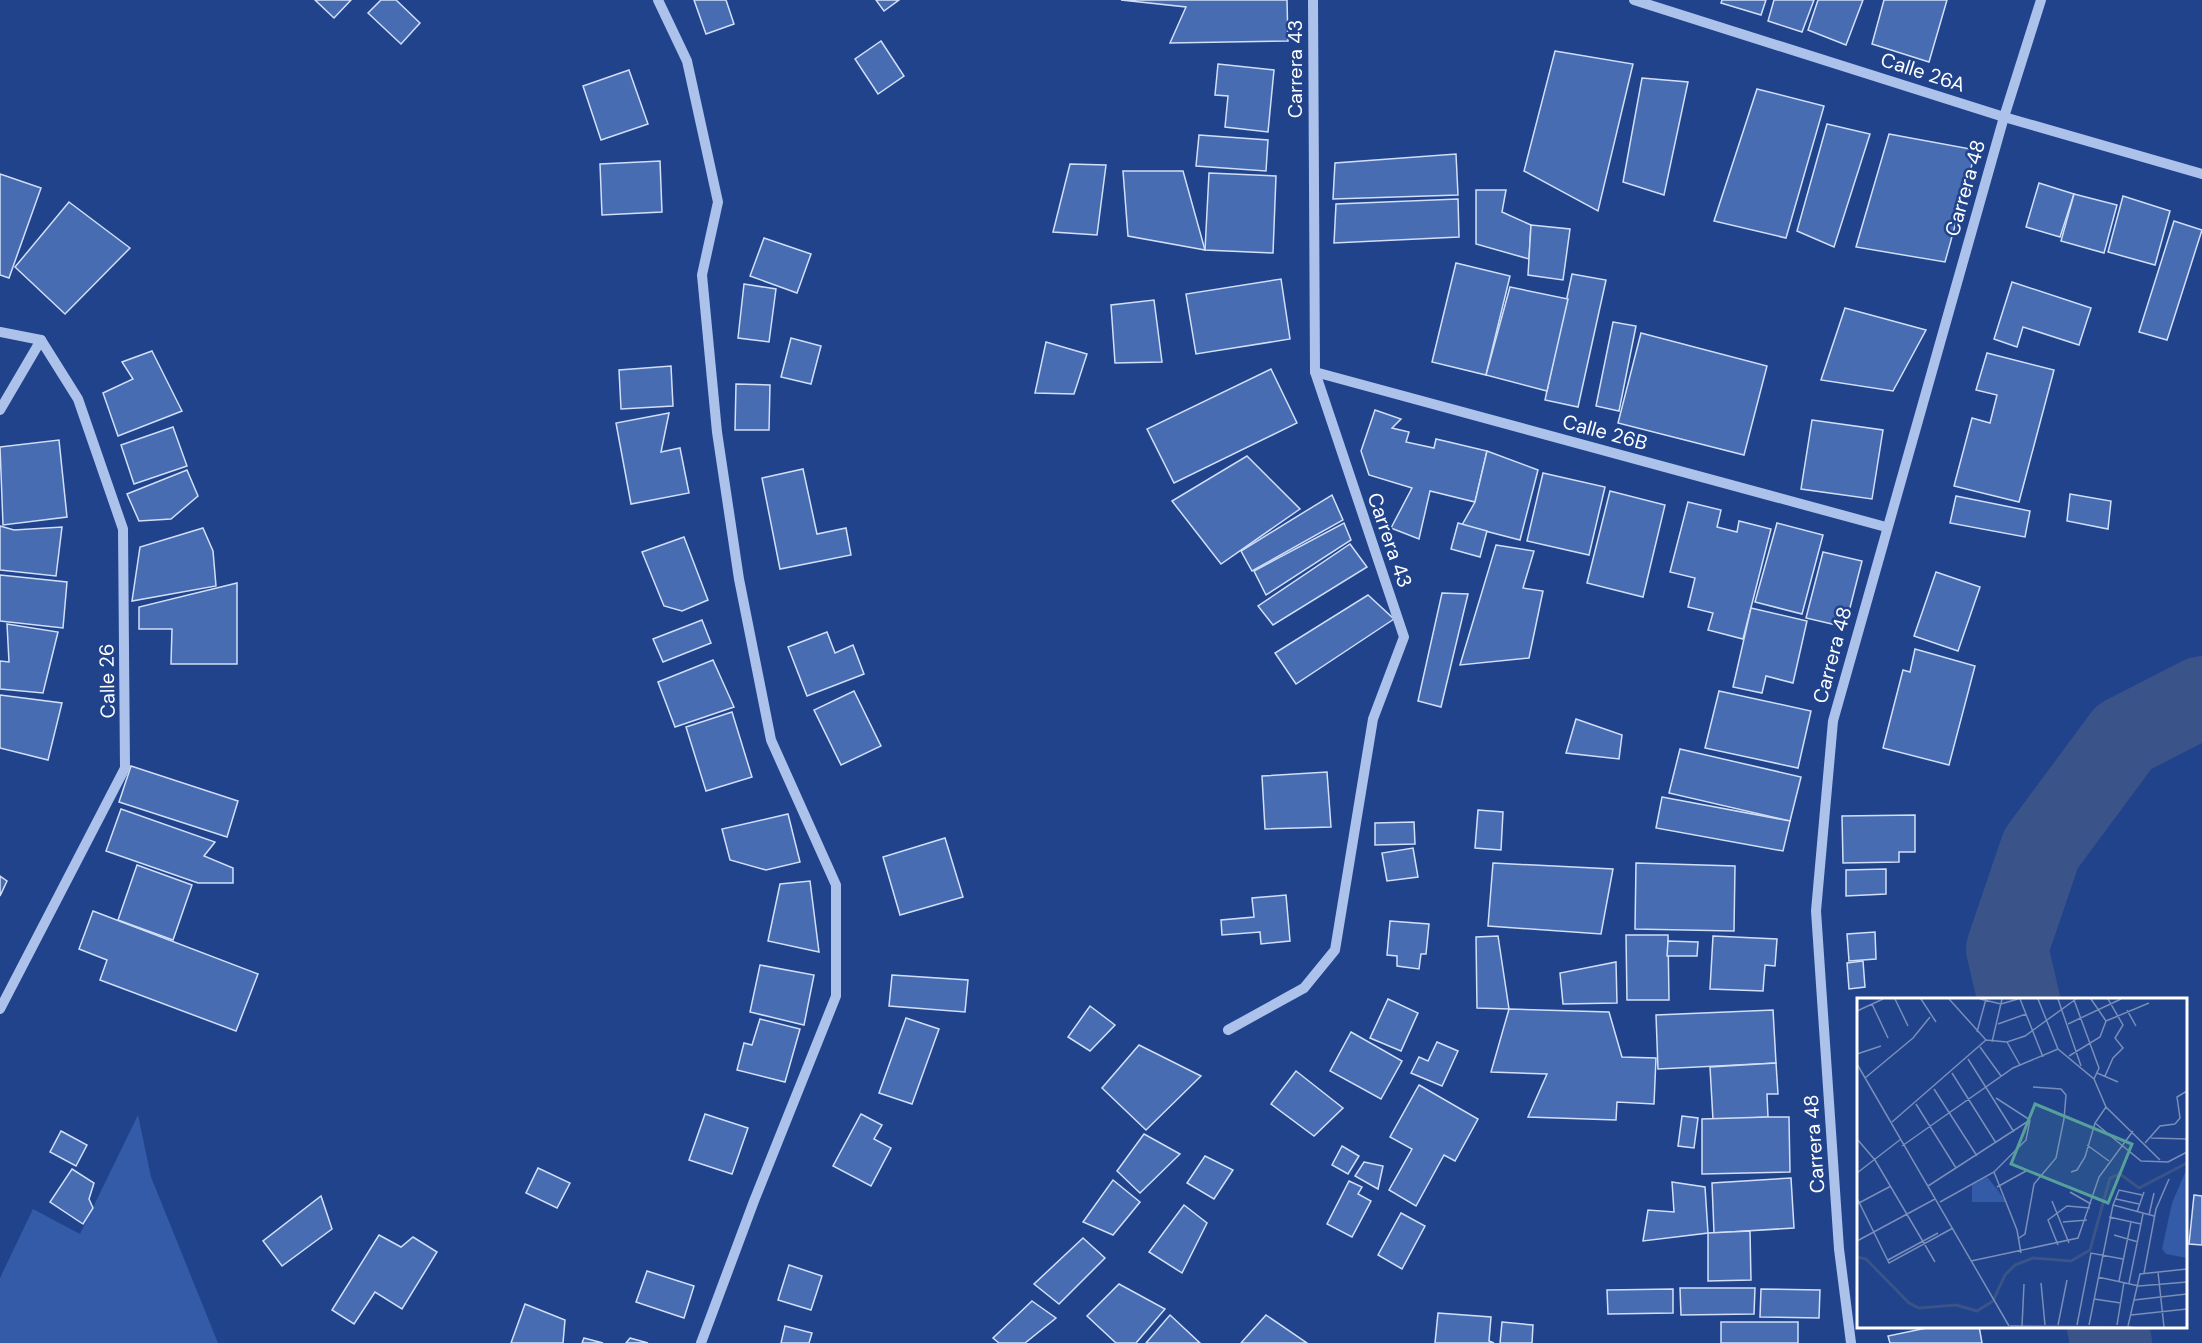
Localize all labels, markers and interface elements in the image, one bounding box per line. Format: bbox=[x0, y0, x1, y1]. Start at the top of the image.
street label: Carrera 43 bbox=[1282, 20, 1308, 118]
street label: Calle 26A bbox=[1877, 46, 1969, 98]
street label: Carrera 48 bbox=[1939, 137, 1991, 239]
street label: Calle 26B bbox=[1560, 408, 1650, 456]
street label: Carrera 43 bbox=[1362, 489, 1418, 591]
street label: Carrera 48 bbox=[1807, 604, 1857, 706]
street label: Calle 26 bbox=[93, 643, 121, 719]
inset map bbox=[1857, 998, 2187, 1328]
street label: Carrera 48 bbox=[1798, 1094, 1830, 1194]

